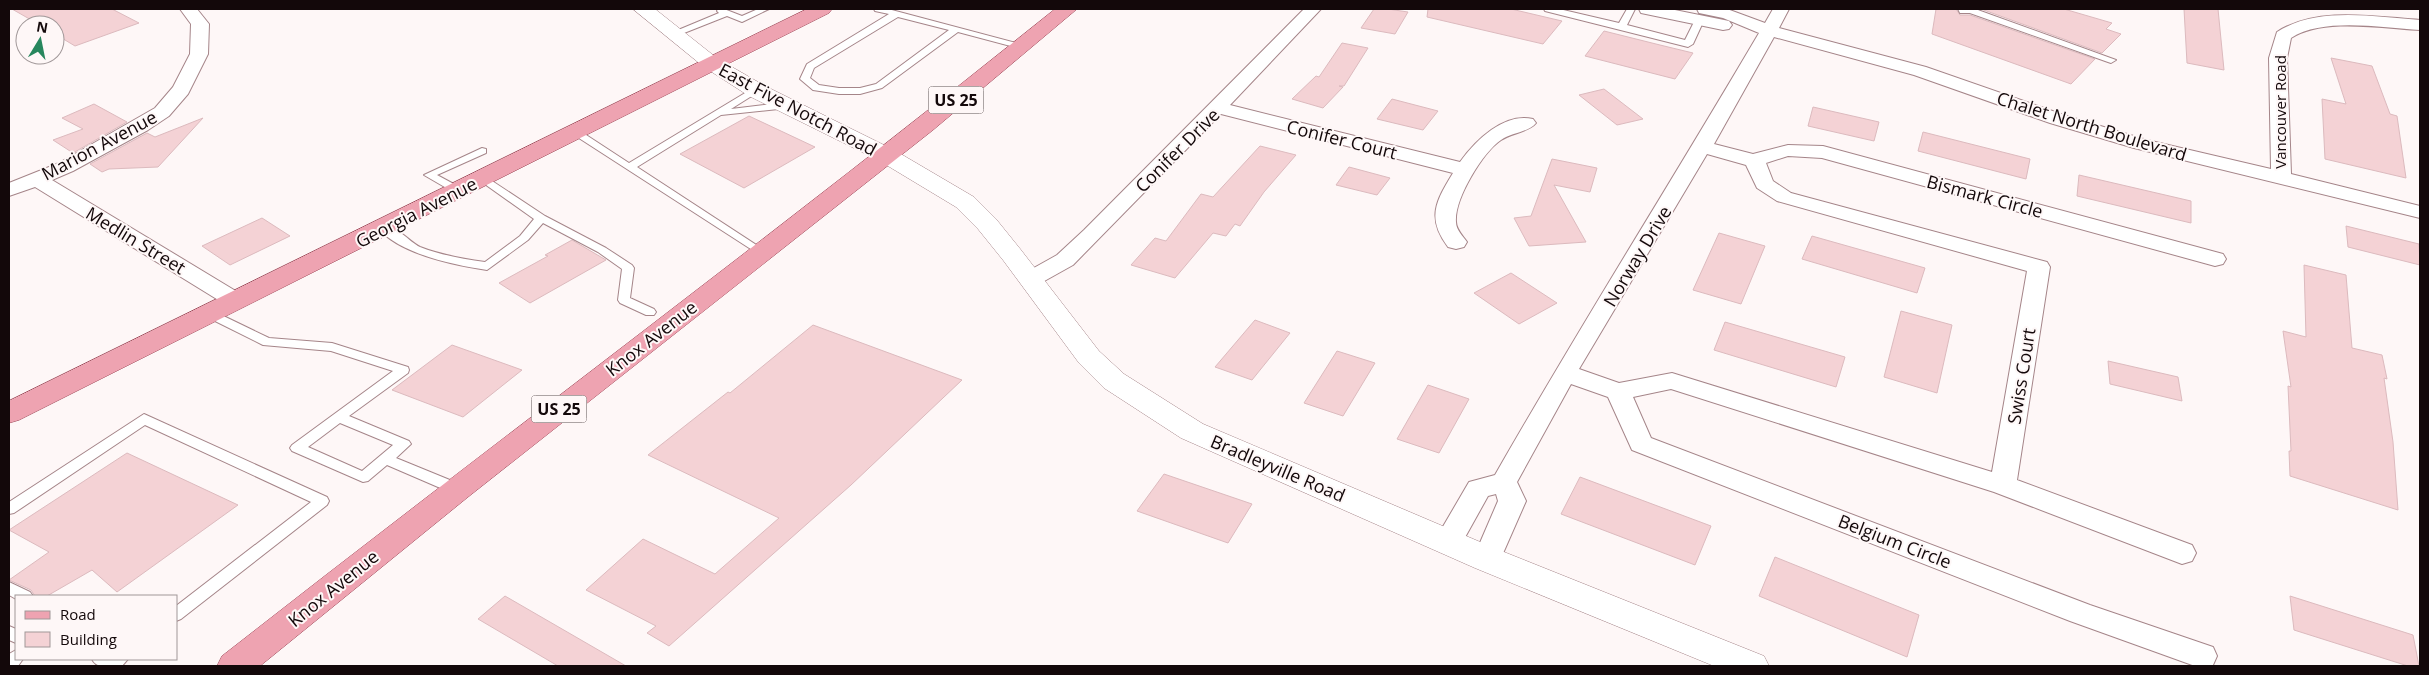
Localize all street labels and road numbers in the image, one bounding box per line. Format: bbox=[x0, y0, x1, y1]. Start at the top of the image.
street label: Vancouver Road bbox=[2270, 55, 2290, 169]
street label: East Five Notch Road bbox=[715, 57, 881, 161]
road number: US 25 bbox=[928, 86, 984, 114]
street label: Chalet North Boulevard bbox=[1994, 86, 2190, 166]
street label: Conifer Drive bbox=[1130, 103, 1224, 197]
street label: Marion Avenue bbox=[37, 105, 161, 185]
street label: Conifer Court bbox=[1284, 114, 1400, 164]
street label: Bismark Circle bbox=[1924, 169, 2046, 223]
street label: Georgia Avenue bbox=[351, 171, 481, 253]
street label: Medlin Street bbox=[82, 201, 190, 279]
street label: Norway Drive bbox=[1597, 201, 1677, 311]
street label: Knox Avenue bbox=[600, 295, 702, 381]
street label: Swiss Court bbox=[2002, 326, 2040, 426]
road number: US 25 bbox=[532, 396, 586, 422]
street label: Bradleyville Road bbox=[1207, 429, 1349, 507]
street label: Belgium Circle bbox=[1835, 508, 1955, 574]
street label: Knox Avenue bbox=[283, 544, 383, 632]

